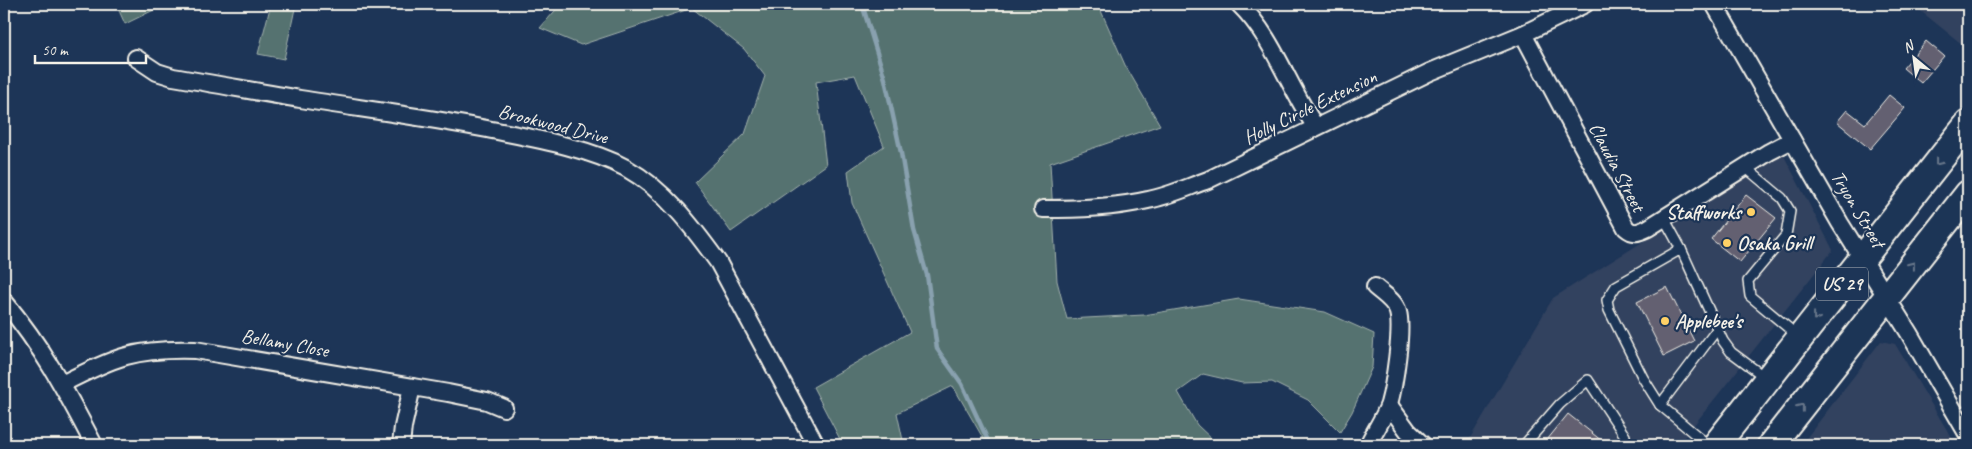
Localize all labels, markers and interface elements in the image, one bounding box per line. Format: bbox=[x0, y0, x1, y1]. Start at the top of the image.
scale bar bbox=[35, 32, 146, 64]
north arrow bbox=[1890, 32, 1940, 82]
text: N bbox=[1900, 36, 1918, 57]
text: 50 m bbox=[42, 41, 69, 60]
street label: Holly Circle Extension bbox=[1239, 63, 1382, 150]
street label: Brookwood Drive bbox=[496, 98, 612, 150]
street label: Claudia Street bbox=[1583, 118, 1652, 218]
one-way arrow bbox=[1936, 156, 1944, 165]
street label: Tryon Street bbox=[1825, 166, 1893, 255]
place label: Staffworks bbox=[1666, 200, 1743, 225]
marker: Staffworks bbox=[1745, 206, 1757, 218]
place label: Osaka Grill bbox=[1737, 231, 1815, 256]
marker: Osaka Grill bbox=[1721, 237, 1733, 249]
one-way arrow bbox=[1907, 262, 1915, 271]
road number: US 29 bbox=[1816, 268, 1868, 300]
place label: Applebee's bbox=[1675, 309, 1744, 334]
one-way arrow bbox=[1814, 311, 1822, 320]
marker: Applebee's bbox=[1659, 315, 1671, 327]
street label: Bellamy Close bbox=[240, 323, 332, 363]
one-way arrow bbox=[1796, 404, 1804, 413]

